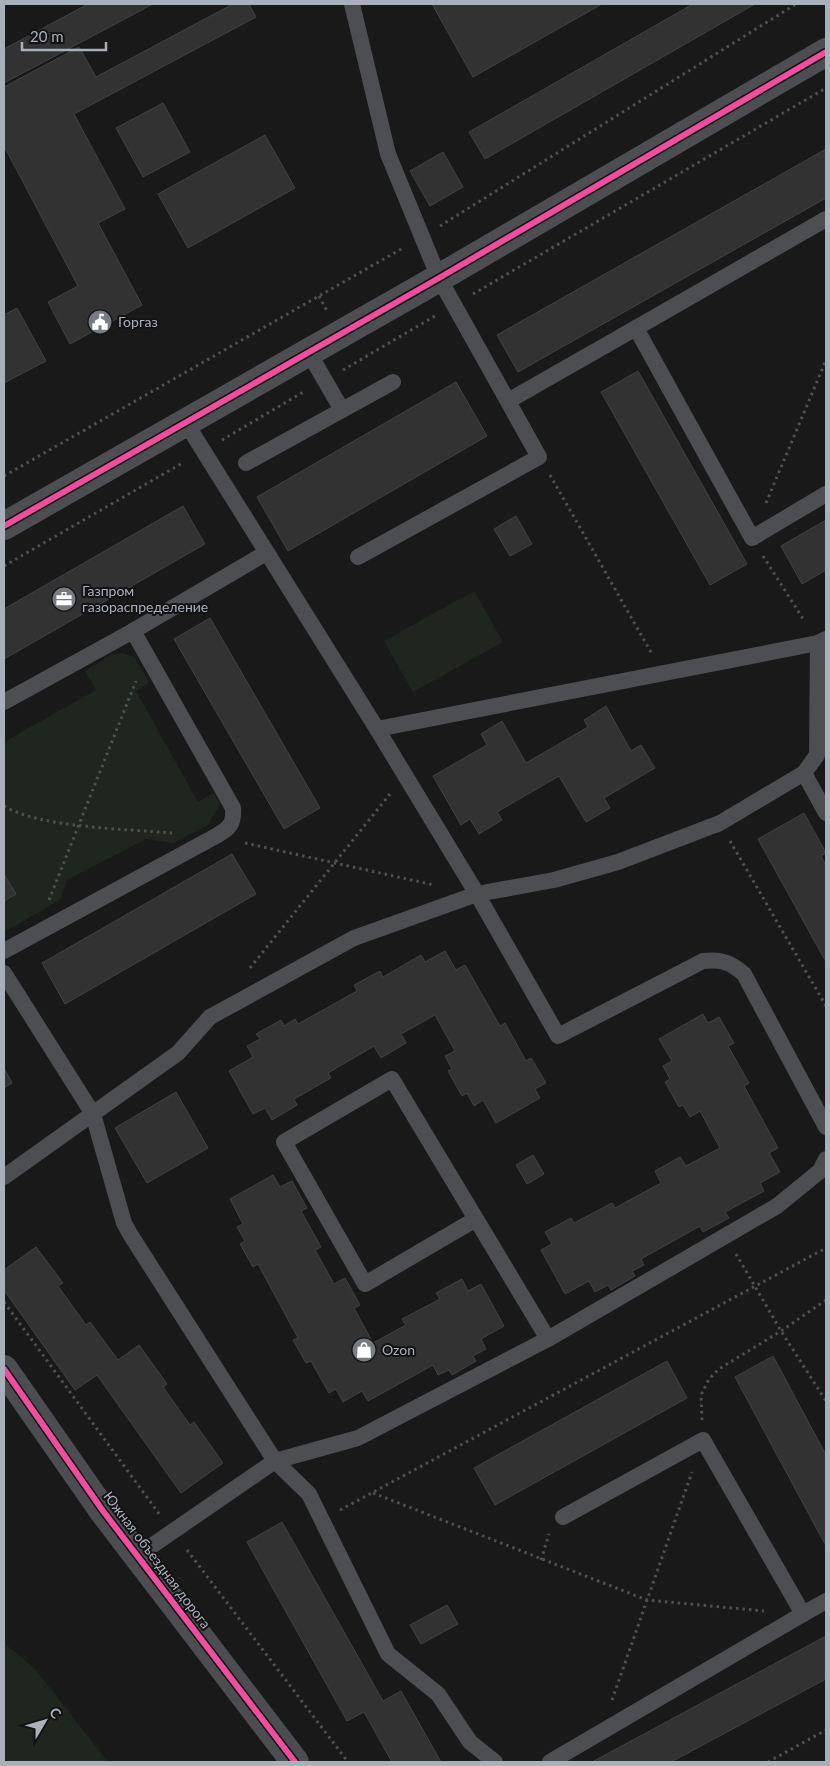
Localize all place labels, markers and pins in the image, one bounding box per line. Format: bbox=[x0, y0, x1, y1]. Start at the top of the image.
public building icon: Горгаз bbox=[87, 309, 113, 335]
place label: Горгаз bbox=[118, 313, 158, 330]
place label: Газпром газораспределение bbox=[82, 582, 208, 615]
office icon: Газпром газораспределение bbox=[51, 586, 77, 612]
shop icon: Ozon bbox=[351, 1337, 377, 1363]
place label: Ozon bbox=[382, 1341, 415, 1358]

